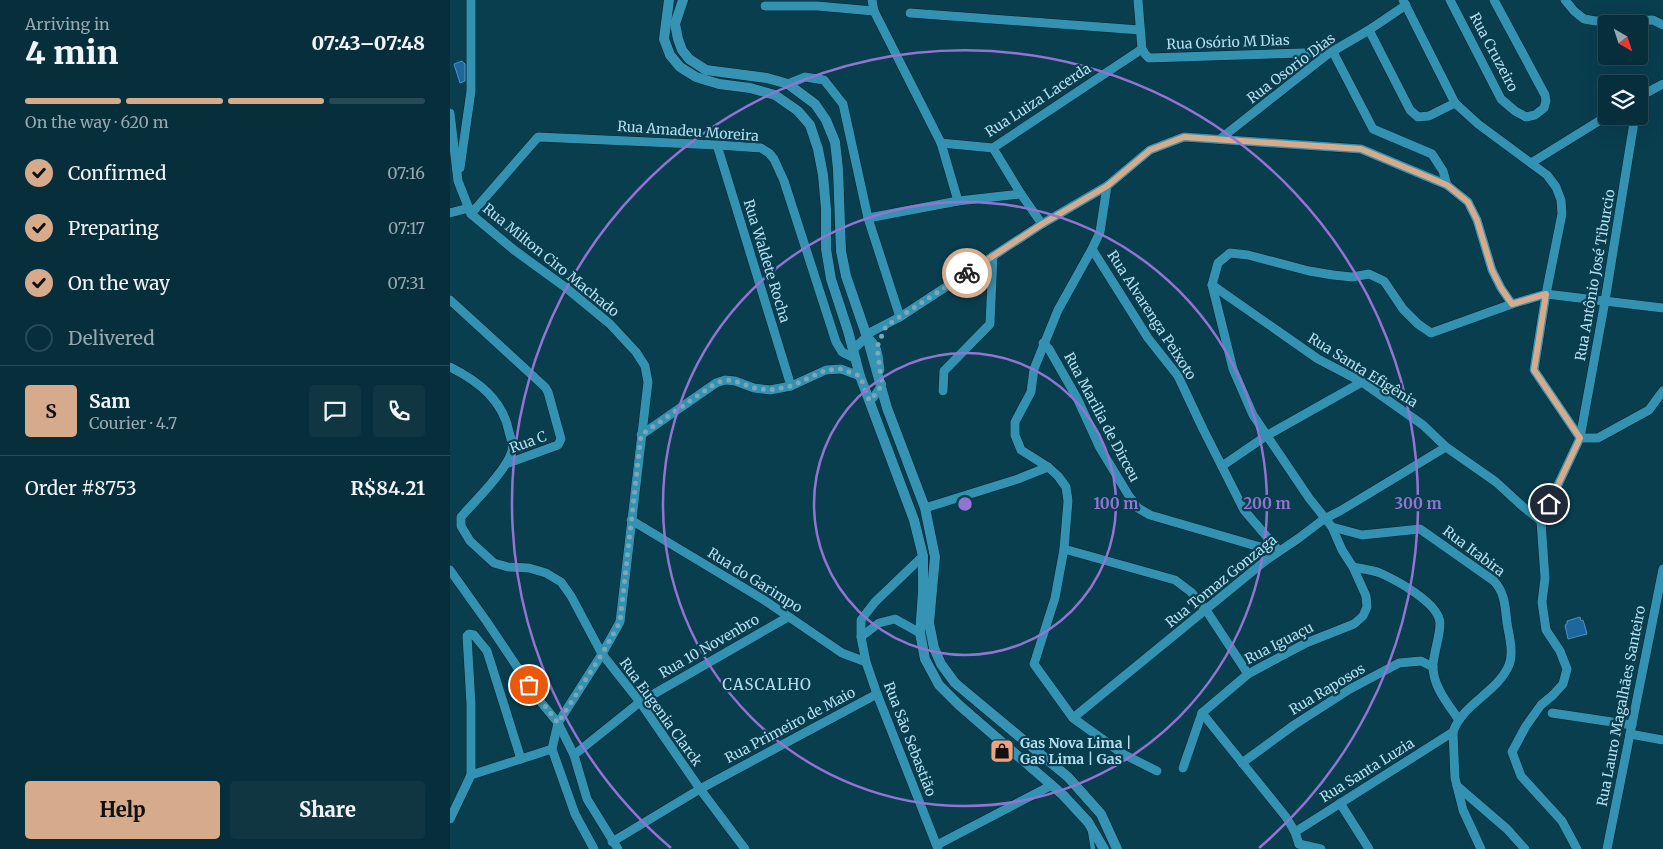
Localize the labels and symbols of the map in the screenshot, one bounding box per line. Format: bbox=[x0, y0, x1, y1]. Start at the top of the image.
street label: Rua Cruzeiro bbox=[1466, 10, 1522, 94]
north arrow bbox=[1598, 15, 1648, 65]
street label: Rua Osorio Dias bbox=[1243, 29, 1339, 107]
street label: Rua Osório M Dias bbox=[1166, 31, 1290, 53]
street label: Rua Luiza Lacerda bbox=[982, 59, 1095, 141]
street label: Rua Amadeu Moreira bbox=[617, 117, 760, 145]
street label: Rua Antônio José Tiburcio bbox=[1571, 188, 1619, 362]
street label: Rua Waldete Rocha bbox=[740, 197, 794, 325]
street label: Rua Milton Ciro Machado bbox=[479, 199, 623, 321]
street label: Rua Alvarenga Peixoto bbox=[1103, 247, 1201, 383]
courier bbox=[942, 248, 992, 298]
street label: Rua Santa Efigênia bbox=[1305, 329, 1422, 411]
street label: Rua Marilia de Dirceu bbox=[1060, 349, 1144, 485]
street label: Rua C bbox=[507, 427, 549, 457]
pin bbox=[1528, 483, 1570, 525]
text: 100 m bbox=[1094, 494, 1138, 513]
text: 200 m bbox=[1243, 494, 1291, 513]
text: 300 m bbox=[1394, 494, 1442, 513]
centre of rings bbox=[956, 495, 974, 513]
street label: Rua Itabira bbox=[1439, 522, 1509, 581]
street label: Rua Tomaz Gonzaga bbox=[1162, 530, 1281, 631]
street label: Rua do Garimpo bbox=[704, 544, 806, 616]
street label: Rua Lauro Magalhães Santeiro bbox=[1593, 604, 1649, 808]
street label: Rua 10 Novenbro bbox=[656, 610, 762, 682]
street label: Rua Iguaçu bbox=[1242, 618, 1317, 668]
street label: Rua Eugenia Clarck bbox=[616, 654, 706, 770]
street label: Rua Raposos bbox=[1286, 659, 1368, 719]
pin bbox=[508, 664, 550, 706]
district label: CASCALHO bbox=[722, 675, 812, 694]
street label: Rua São Sebastião bbox=[880, 679, 940, 799]
street label: Rua Primeiro de Maio bbox=[722, 683, 858, 767]
place label: Gas Nova Lima | Gas Lima | Gas bbox=[1020, 734, 1132, 768]
street label: Rua Santa Luzia bbox=[1317, 734, 1418, 806]
shop icon: Gas Nova Lima | Gas Lima | Gas bbox=[989, 738, 1015, 764]

